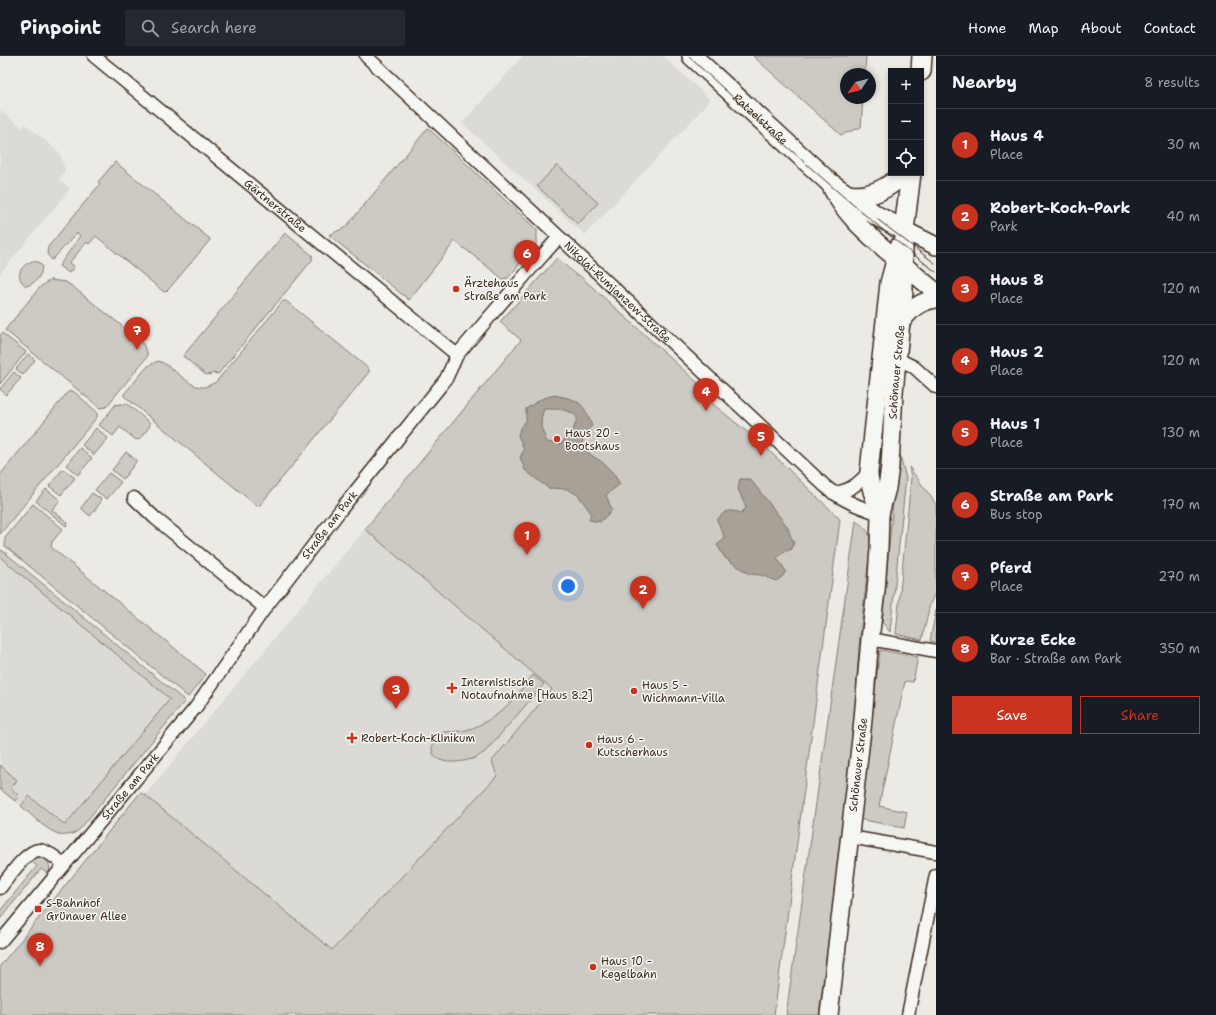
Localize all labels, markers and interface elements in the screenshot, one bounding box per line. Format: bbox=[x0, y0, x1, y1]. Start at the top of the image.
search box bbox=[125, 10, 405, 46]
text: Pinpoint bbox=[20, 15, 101, 40]
icon: search bbox=[139, 17, 161, 39]
text: Search here bbox=[171, 18, 257, 38]
text: Home bbox=[968, 19, 1007, 37]
text: Map bbox=[1029, 19, 1059, 37]
text: About bbox=[1081, 19, 1122, 37]
text: Contact bbox=[1144, 19, 1196, 37]
north arrow bbox=[840, 68, 876, 104]
map controls bbox=[888, 68, 924, 176]
button: + bbox=[888, 68, 924, 104]
text: Nearby bbox=[952, 71, 1017, 93]
text: 8 results bbox=[1144, 74, 1200, 91]
street label: Ratzelstraße bbox=[730, 90, 791, 148]
button: − bbox=[888, 104, 924, 140]
text: Haus 4 bbox=[990, 126, 1044, 146]
text: 1 bbox=[962, 136, 968, 153]
text: 30 m bbox=[1166, 136, 1200, 153]
button: locate bbox=[888, 140, 924, 176]
text: Place bbox=[990, 146, 1023, 163]
street label: Gärtnerstraße bbox=[241, 176, 309, 236]
text: Robert-Koch-Park bbox=[990, 198, 1130, 218]
text: 2 bbox=[960, 208, 970, 225]
text: 40 m bbox=[1166, 208, 1200, 225]
text: Park bbox=[990, 218, 1018, 235]
street label: Nikolai-Rumjanzew-Straße bbox=[560, 238, 674, 346]
pin: 6 bbox=[514, 240, 540, 273]
text: Haus 8 bbox=[990, 270, 1044, 290]
place label: Ärztehaus Straße am Park bbox=[464, 276, 547, 304]
text: 3 bbox=[960, 280, 970, 297]
text: 120 m bbox=[1162, 280, 1200, 297]
marker: Ärztehaus Straße am Park bbox=[451, 284, 461, 294]
text: Place bbox=[990, 290, 1023, 307]
pin: 7 bbox=[124, 317, 150, 350]
street label: Schönauer Straße bbox=[886, 324, 909, 420]
text: Haus 2 bbox=[990, 342, 1044, 362]
text: 4 bbox=[960, 352, 970, 369]
text: 120 m bbox=[1162, 352, 1200, 369]
text: Place bbox=[990, 362, 1023, 379]
pin: 4 bbox=[693, 378, 719, 411]
text: Haus 1 bbox=[990, 414, 1040, 434]
pin: 5 bbox=[748, 423, 774, 456]
text: 5 bbox=[961, 424, 969, 441]
text: 130 m bbox=[1162, 424, 1200, 441]
place label: Haus 20 - Bootshaus bbox=[565, 426, 620, 454]
marker: Haus 20 - Bootshaus bbox=[552, 434, 562, 444]
text: Place bbox=[990, 434, 1023, 451]
text: Straße am Park bbox=[990, 486, 1113, 506]
street label: Straße am Park bbox=[298, 488, 361, 562]
text: 6 bbox=[960, 496, 970, 513]
text: 170 m bbox=[1162, 496, 1200, 513]
text: Bus stop bbox=[990, 506, 1042, 523]
pin: 1 bbox=[514, 522, 540, 555]
text: Pferd bbox=[990, 558, 1032, 578]
text: 7 bbox=[960, 568, 970, 585]
text: 270 m bbox=[1158, 568, 1200, 585]
your location bbox=[558, 576, 578, 596]
pin: 2 bbox=[630, 576, 656, 609]
text: Place bbox=[990, 578, 1023, 595]
text: Kurze Ecke bbox=[990, 630, 1076, 650]
text: 8 bbox=[960, 640, 970, 657]
text: 350 m bbox=[1159, 640, 1200, 657]
text: Bar · Straße am Park bbox=[990, 650, 1122, 667]
place label: Internistische Notaufnahme [Haus 8.2] bbox=[461, 675, 593, 703]
pin: 3 bbox=[383, 676, 409, 709]
place label: Haus 5 - Wichmann-Villa bbox=[642, 678, 725, 706]
marker: Internistische Notaufnahme [Haus 8.2] bbox=[446, 682, 458, 694]
marker: Haus 5 - Wichmann-Villa bbox=[629, 686, 639, 696]
button: Save bbox=[952, 696, 1072, 734]
button: Share bbox=[1080, 696, 1200, 734]
street label: Schönauer Straße bbox=[846, 717, 871, 813]
place label: Robert-Koch-Klinikum bbox=[361, 731, 475, 746]
marker: Robert-Koch-Klinikum bbox=[346, 732, 358, 744]
place label: Haus 6 - Kutscherhaus bbox=[597, 732, 668, 760]
marker: Haus 6 - Kutscherhaus bbox=[584, 740, 594, 750]
street label: Straße am Park bbox=[98, 750, 163, 823]
place label: S-Bahnhof Grünauer Allee bbox=[46, 896, 127, 924]
marker: S-Bahnhof Grünauer Allee bbox=[33, 904, 43, 914]
pin: 8 bbox=[27, 933, 53, 966]
place label: Haus 10 - Kegelbahn bbox=[601, 954, 657, 982]
marker: Haus 10 - Kegelbahn bbox=[588, 962, 598, 972]

